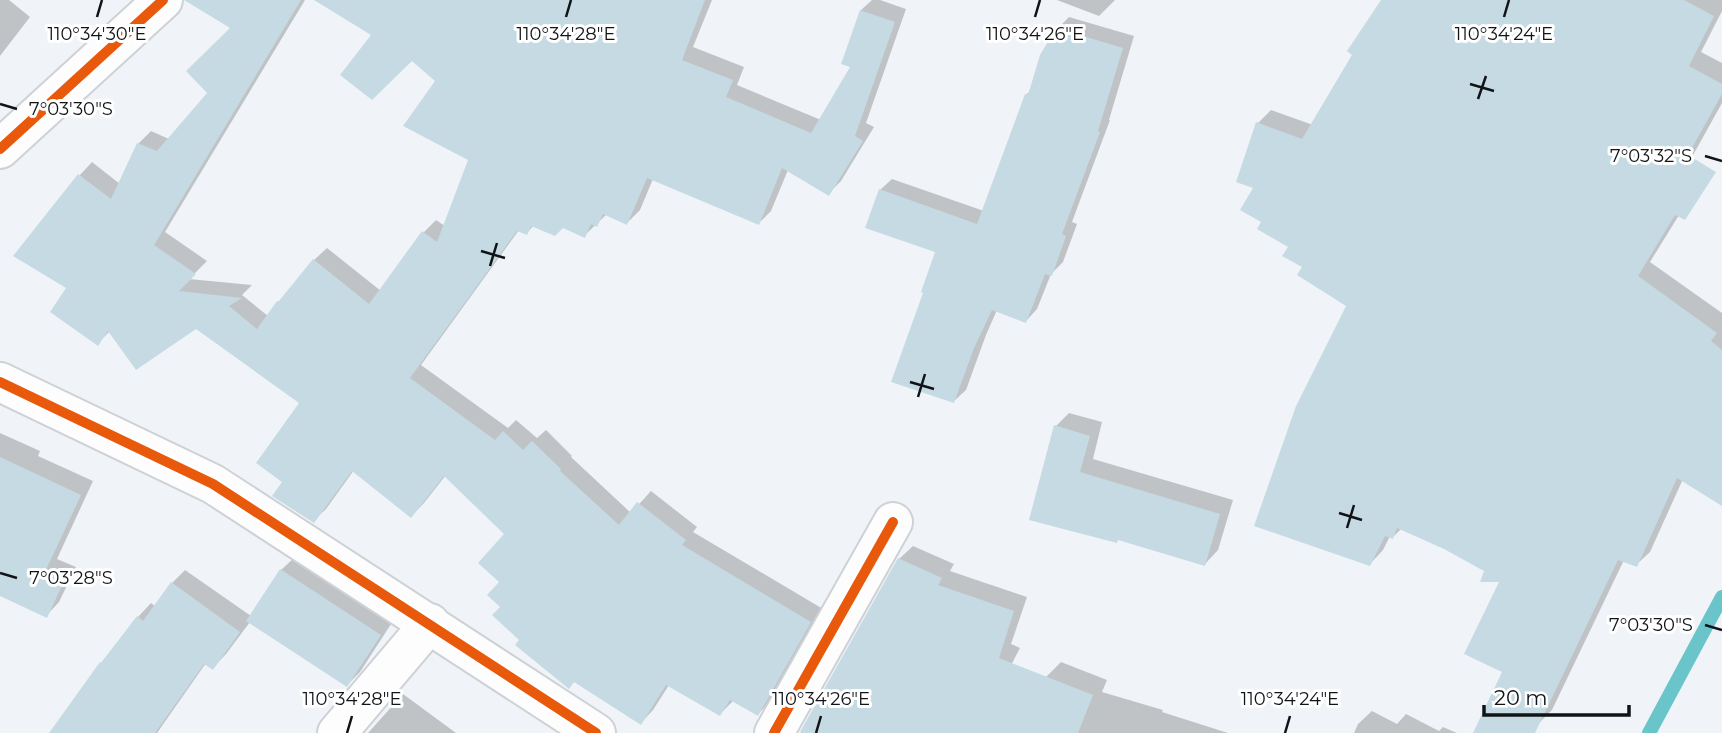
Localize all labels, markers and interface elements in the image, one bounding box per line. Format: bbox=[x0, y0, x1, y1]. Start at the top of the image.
text: 110°34'30"E bbox=[47, 23, 147, 45]
text: 110°34'28"E bbox=[517, 23, 615, 45]
text: 110°34'26"E bbox=[986, 23, 1084, 45]
text: 110°34'24"E bbox=[1455, 23, 1553, 45]
text: 7°03'30"S bbox=[29, 98, 113, 120]
text: 7°03'32"S bbox=[1610, 145, 1692, 167]
text: 7°03'28"S bbox=[29, 567, 113, 589]
text: 7°03'30"S bbox=[1609, 614, 1693, 636]
scale bar bbox=[1484, 674, 1629, 718]
text: 20 m bbox=[1494, 685, 1548, 710]
text: 110°34'28"E bbox=[303, 688, 401, 710]
text: 110°34'26"E bbox=[772, 688, 870, 710]
text: 110°34'24"E bbox=[1241, 688, 1339, 710]

